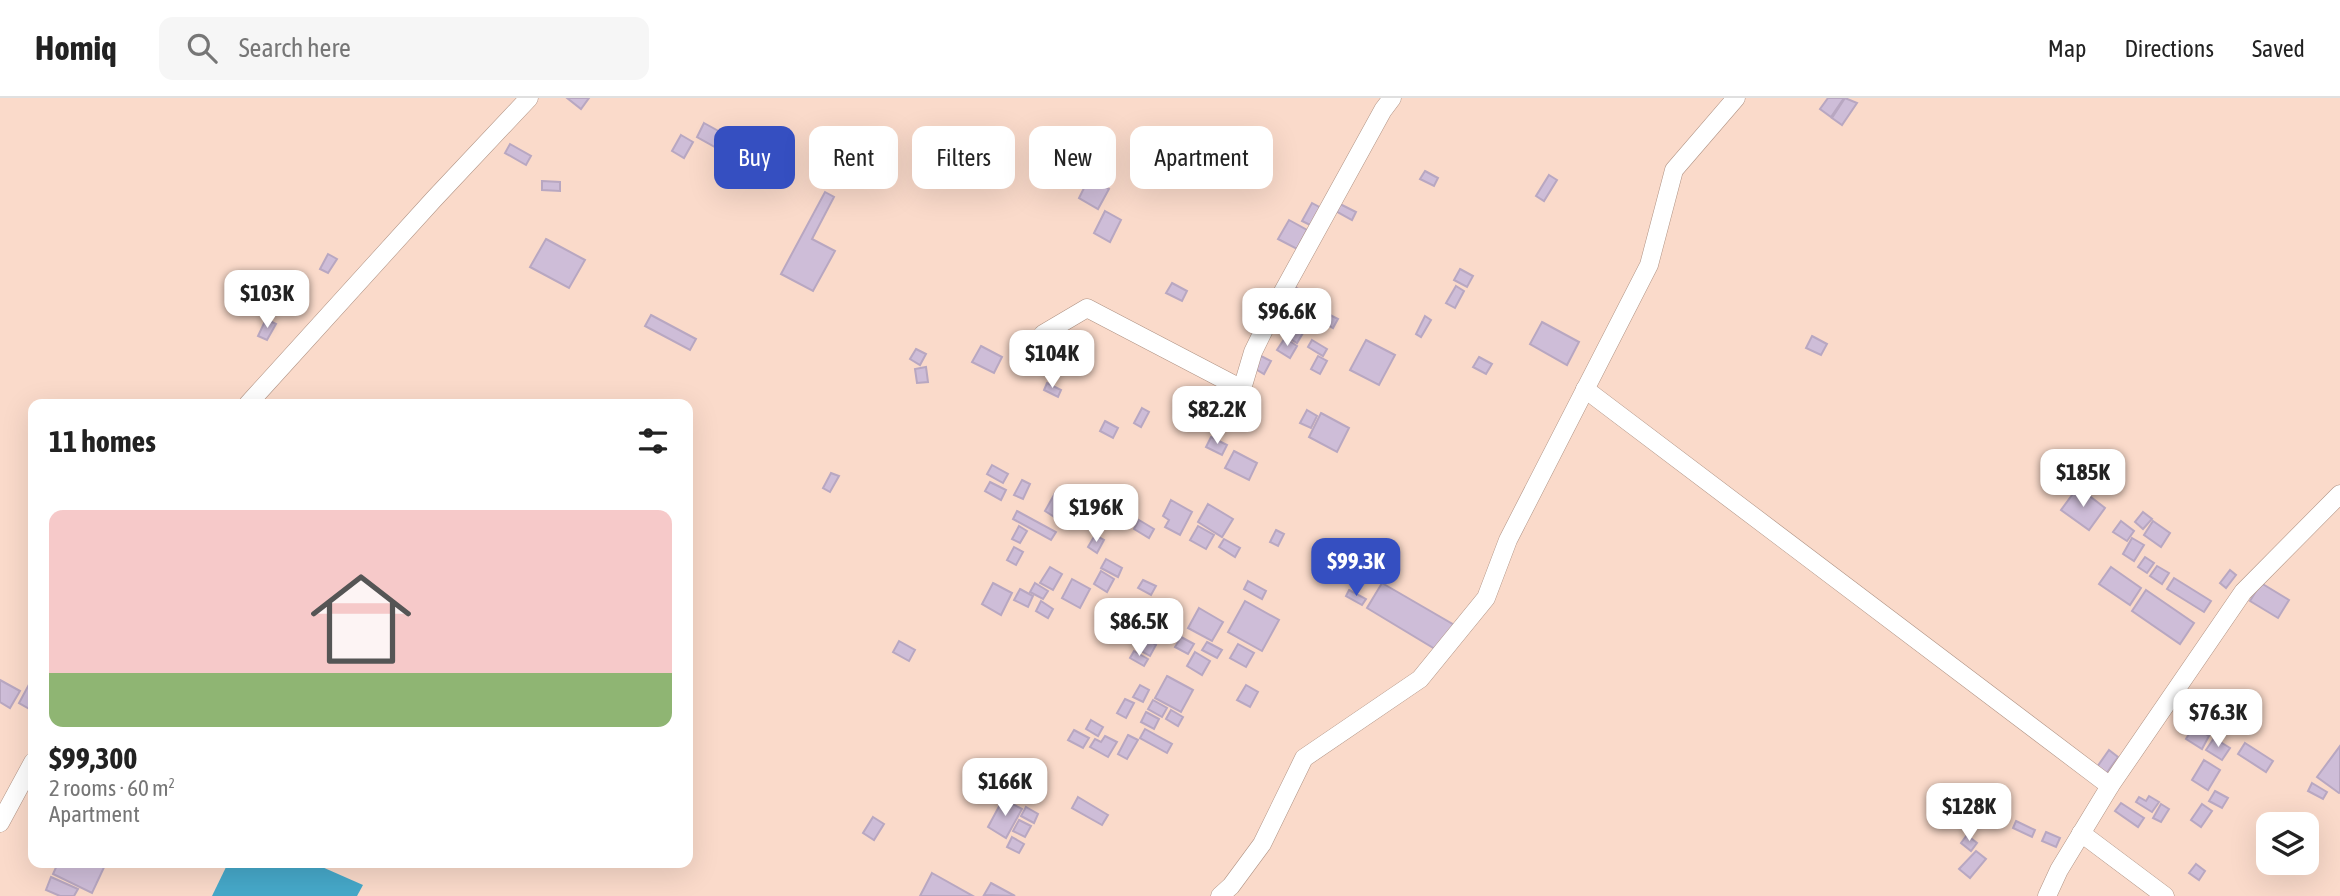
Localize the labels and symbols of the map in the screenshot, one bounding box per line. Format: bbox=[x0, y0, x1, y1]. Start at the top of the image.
pin: $103K bbox=[218, 271, 316, 330]
pin: $96.6K bbox=[1230, 288, 1344, 348]
pin: $104K bbox=[1003, 330, 1101, 390]
pin: $82.2K bbox=[1160, 386, 1274, 446]
pin: $185K bbox=[2034, 450, 2132, 509]
pin: $196K bbox=[1047, 484, 1145, 544]
pin: $99.3K bbox=[1299, 538, 1413, 598]
pin: $86.5K bbox=[1082, 598, 1196, 658]
pin: $76.3K bbox=[2161, 690, 2275, 749]
pin: $166K bbox=[956, 758, 1054, 818]
pin: $128K bbox=[1920, 784, 2018, 843]

